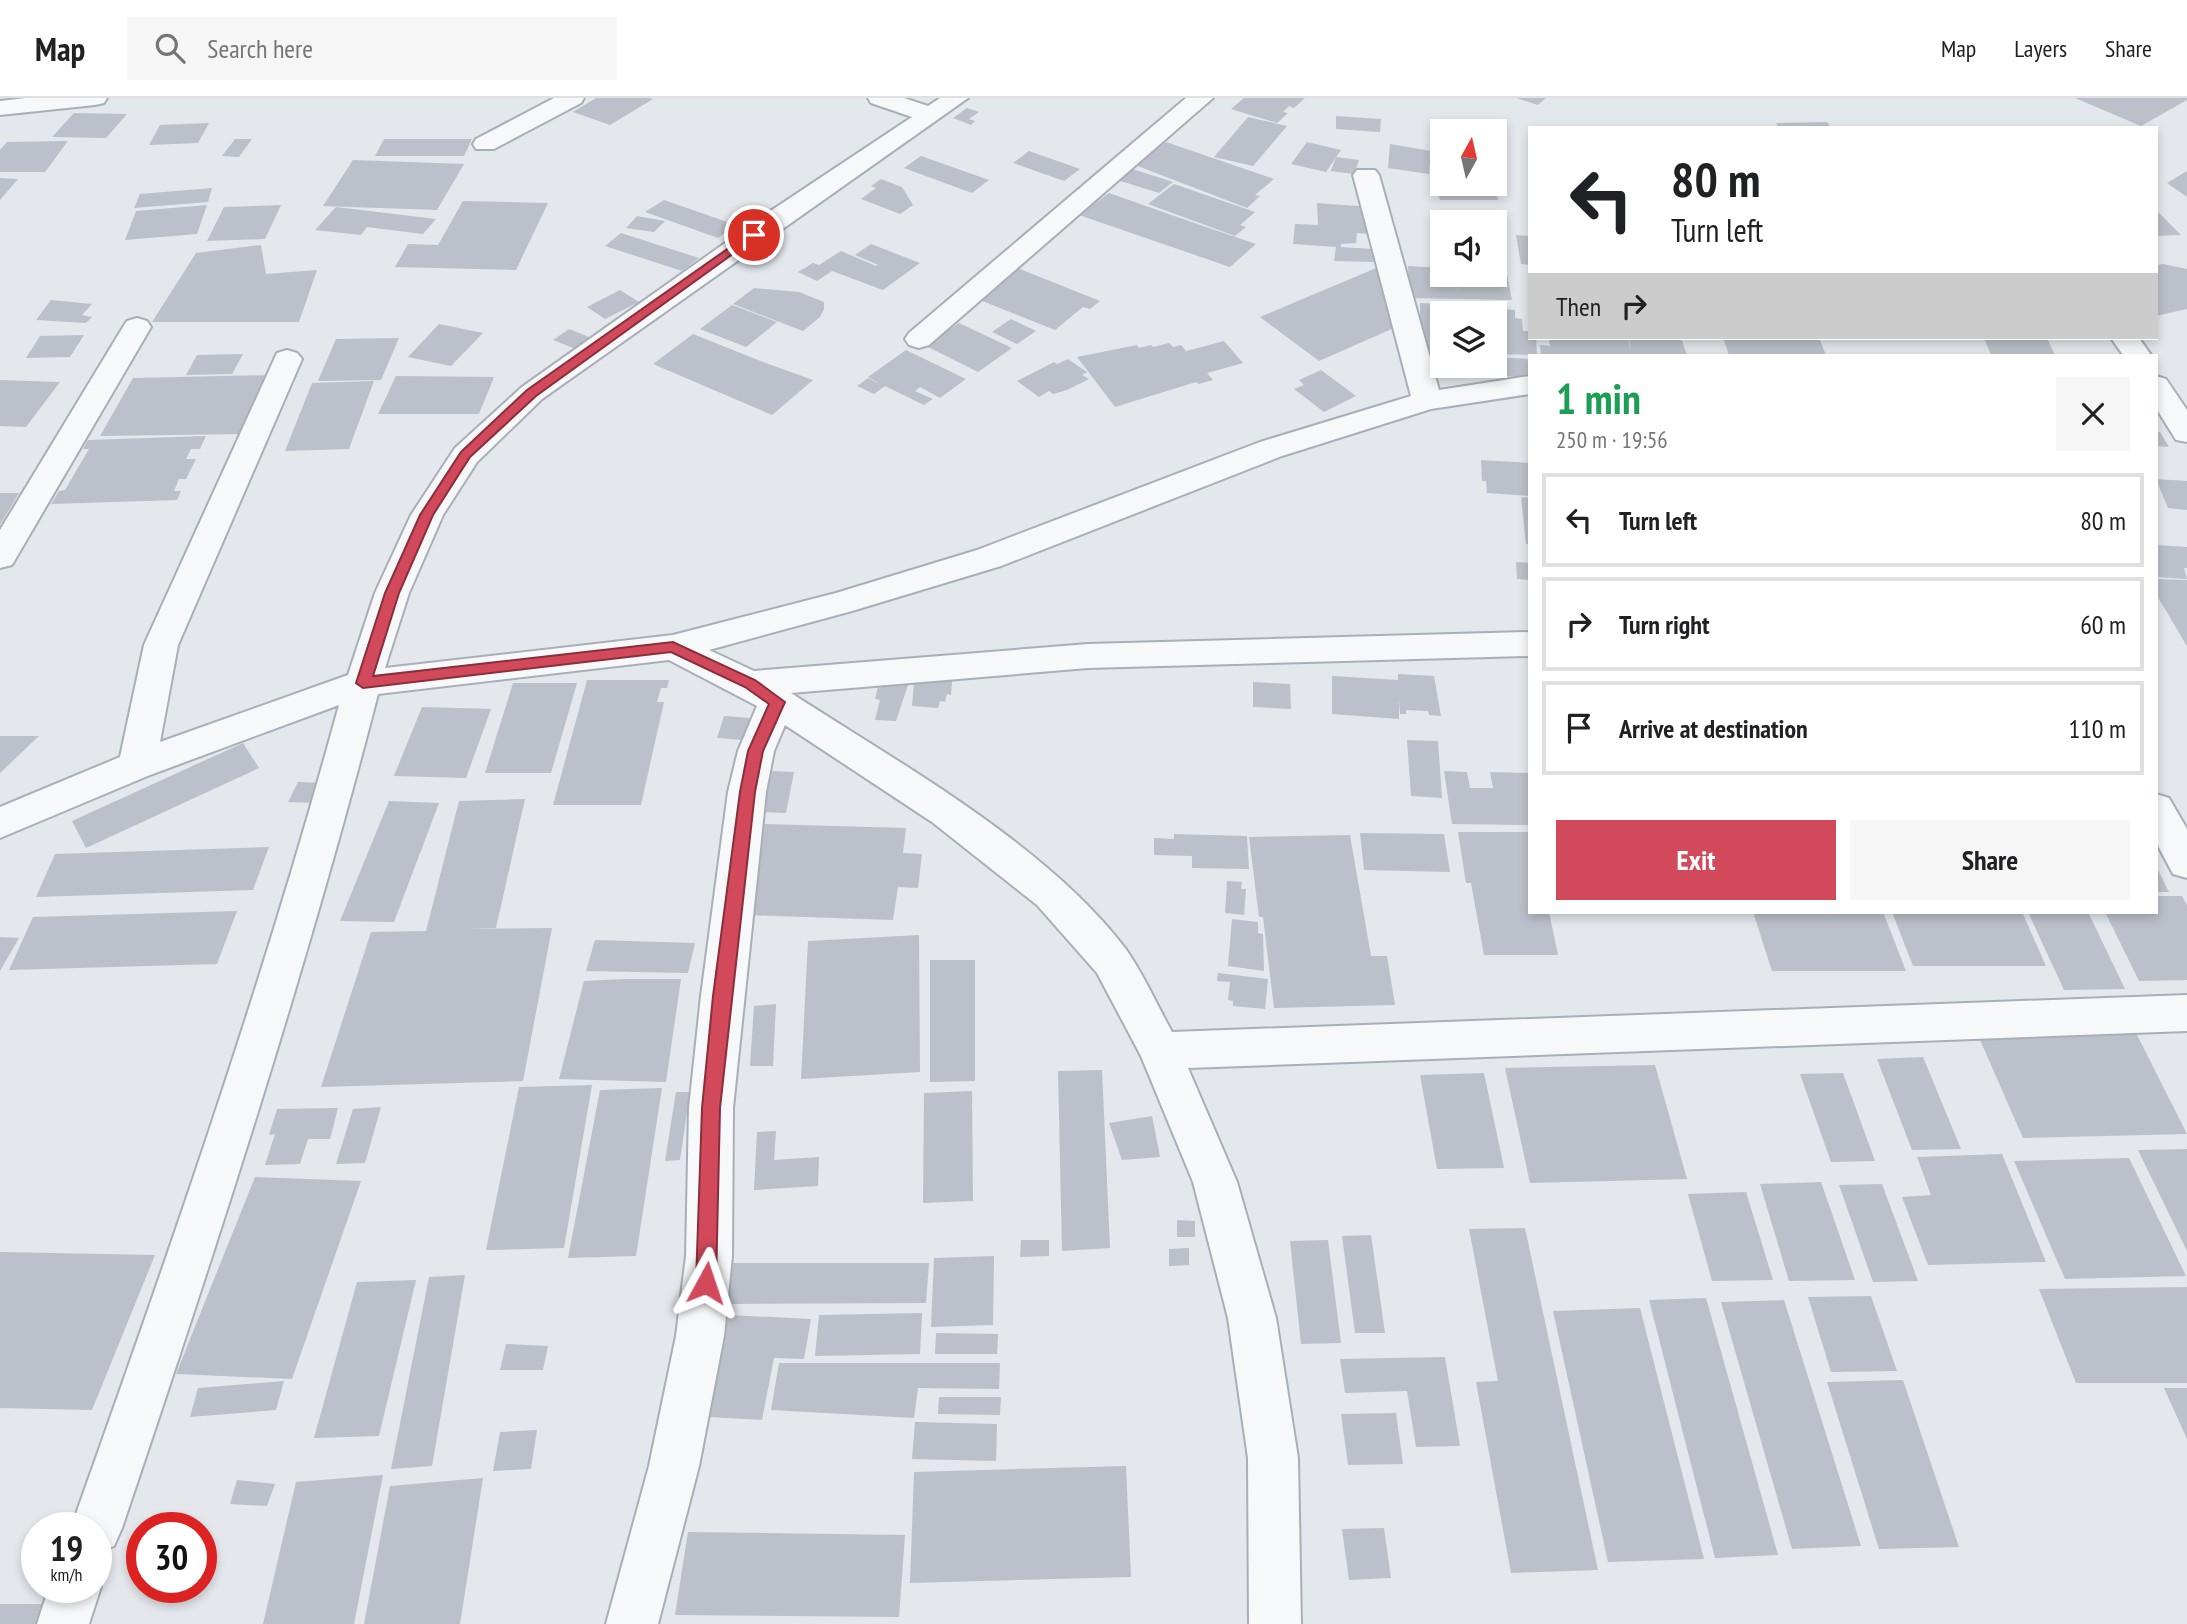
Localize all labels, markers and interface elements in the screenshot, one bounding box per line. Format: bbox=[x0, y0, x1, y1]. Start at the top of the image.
search box bbox=[127, 17, 617, 80]
text: Map bbox=[35, 27, 85, 70]
icon: search bbox=[151, 29, 189, 67]
text: Search here bbox=[207, 32, 313, 65]
text: Map bbox=[1941, 33, 1976, 64]
text: Layers bbox=[2014, 33, 2067, 64]
text: Share bbox=[2105, 33, 2152, 64]
north arrow bbox=[1430, 119, 1507, 196]
map controls bbox=[1430, 119, 1507, 378]
text: 80 m bbox=[1671, 147, 1760, 211]
icon: left bbox=[1556, 154, 1647, 245]
pin bbox=[724, 205, 784, 265]
text: Turn left bbox=[1671, 209, 1763, 251]
button: sound bbox=[1430, 210, 1507, 287]
icon: arrive bbox=[735, 216, 773, 254]
icon: right bbox=[1615, 287, 1653, 325]
text: Then bbox=[1556, 290, 1601, 323]
button: layers bbox=[1430, 301, 1507, 378]
text: 1 min bbox=[1556, 371, 1641, 426]
button: close bbox=[2056, 377, 2130, 451]
text: 250 m · 19:56 bbox=[1556, 425, 1668, 454]
icon: left bbox=[1560, 501, 1598, 539]
text: Turn left bbox=[1619, 504, 1697, 537]
text: 80 m bbox=[2080, 504, 2126, 537]
icon: right bbox=[1560, 605, 1598, 643]
text: Turn right bbox=[1619, 608, 1710, 641]
text: 60 m bbox=[2080, 608, 2126, 641]
icon: arrive bbox=[1560, 709, 1598, 747]
text: Arrive at destination bbox=[1619, 712, 1808, 745]
text: 110 m bbox=[2068, 712, 2126, 745]
button: Exit bbox=[1556, 820, 1836, 900]
button: Share bbox=[1850, 820, 2130, 900]
position arrow bbox=[669, 1246, 743, 1320]
speed limit sign: 30 bbox=[126, 1512, 217, 1603]
text: 19 bbox=[50, 1525, 83, 1571]
text: km/h bbox=[51, 1563, 82, 1586]

